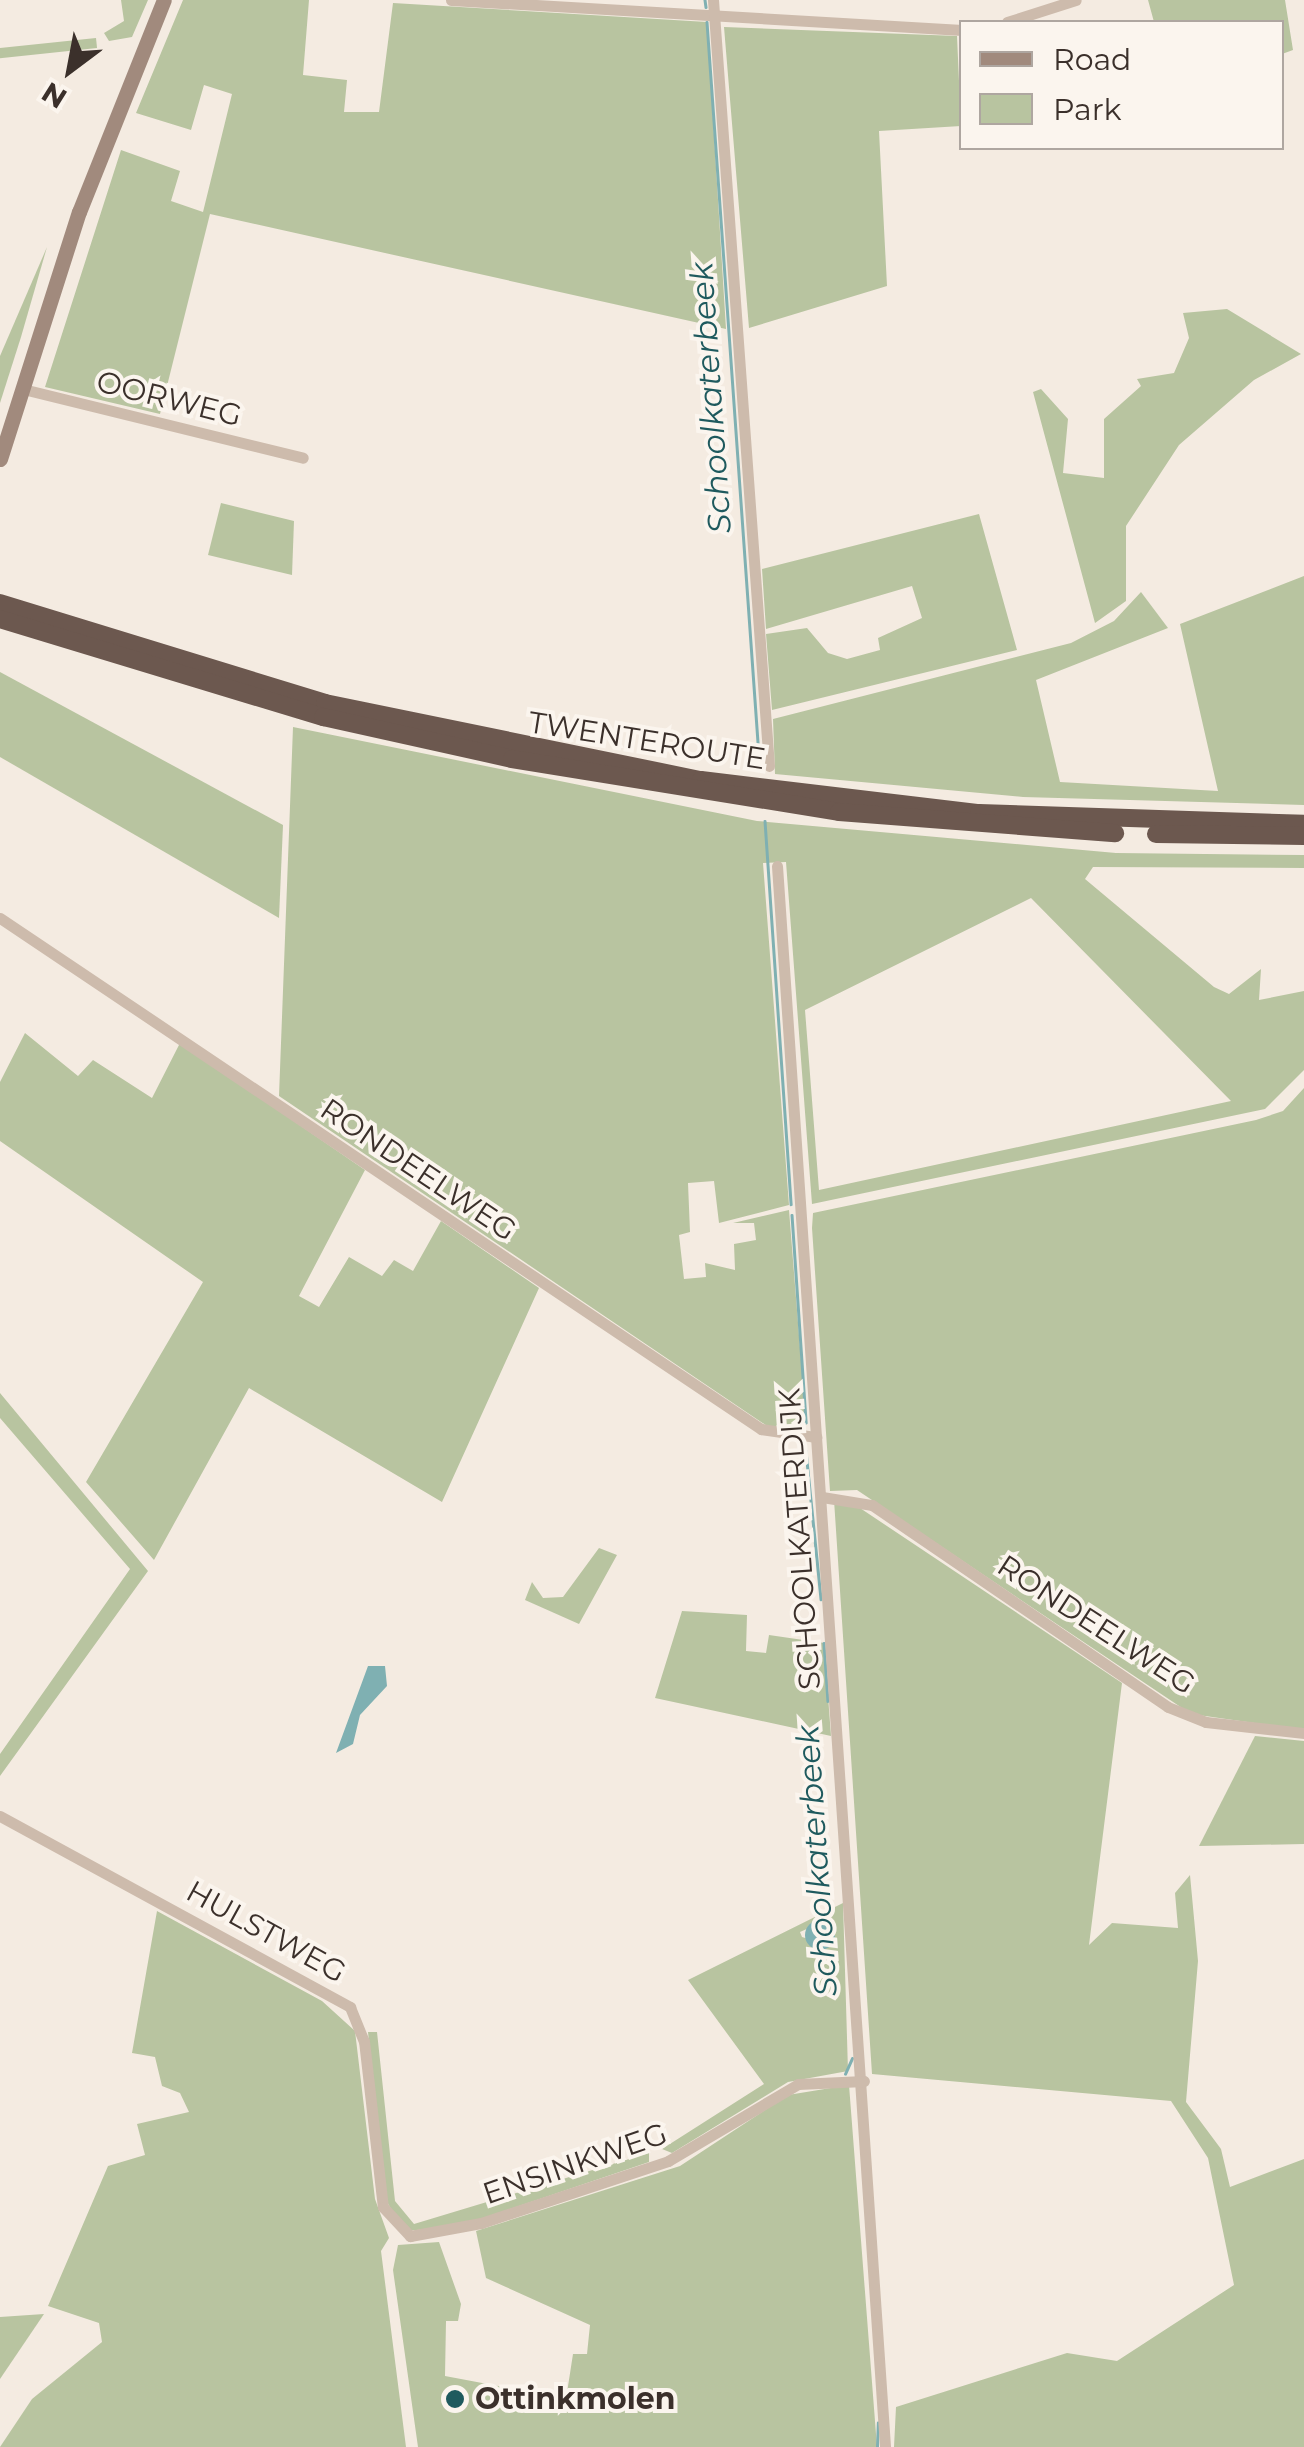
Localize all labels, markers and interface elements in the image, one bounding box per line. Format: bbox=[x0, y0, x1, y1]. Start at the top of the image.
north arrow bbox=[20, 20, 120, 120]
legend bbox=[959, 20, 1284, 150]
text: Road bbox=[1053, 41, 1131, 78]
text: N bbox=[36, 75, 73, 116]
text: Park bbox=[1053, 91, 1122, 128]
water label: Schoolkaterbeek bbox=[682, 261, 740, 535]
street label: OORWEG bbox=[93, 364, 245, 434]
street label: TWENTEROUTE bbox=[526, 705, 768, 777]
street label: RONDEELWEG bbox=[313, 1091, 523, 1249]
street label: SCHOOLKATERDIJK bbox=[772, 1387, 828, 1691]
street label: RONDEELWEG bbox=[990, 1548, 1202, 1702]
water label: Schoolkaterbeek bbox=[788, 1724, 846, 1998]
street label: HULSTWEG bbox=[180, 1873, 352, 1991]
street label: ENSINKWEG bbox=[478, 2116, 672, 2212]
place label: Ottinkmolen bbox=[475, 2381, 675, 2417]
marker: Ottinkmolen bbox=[444, 2388, 466, 2410]

